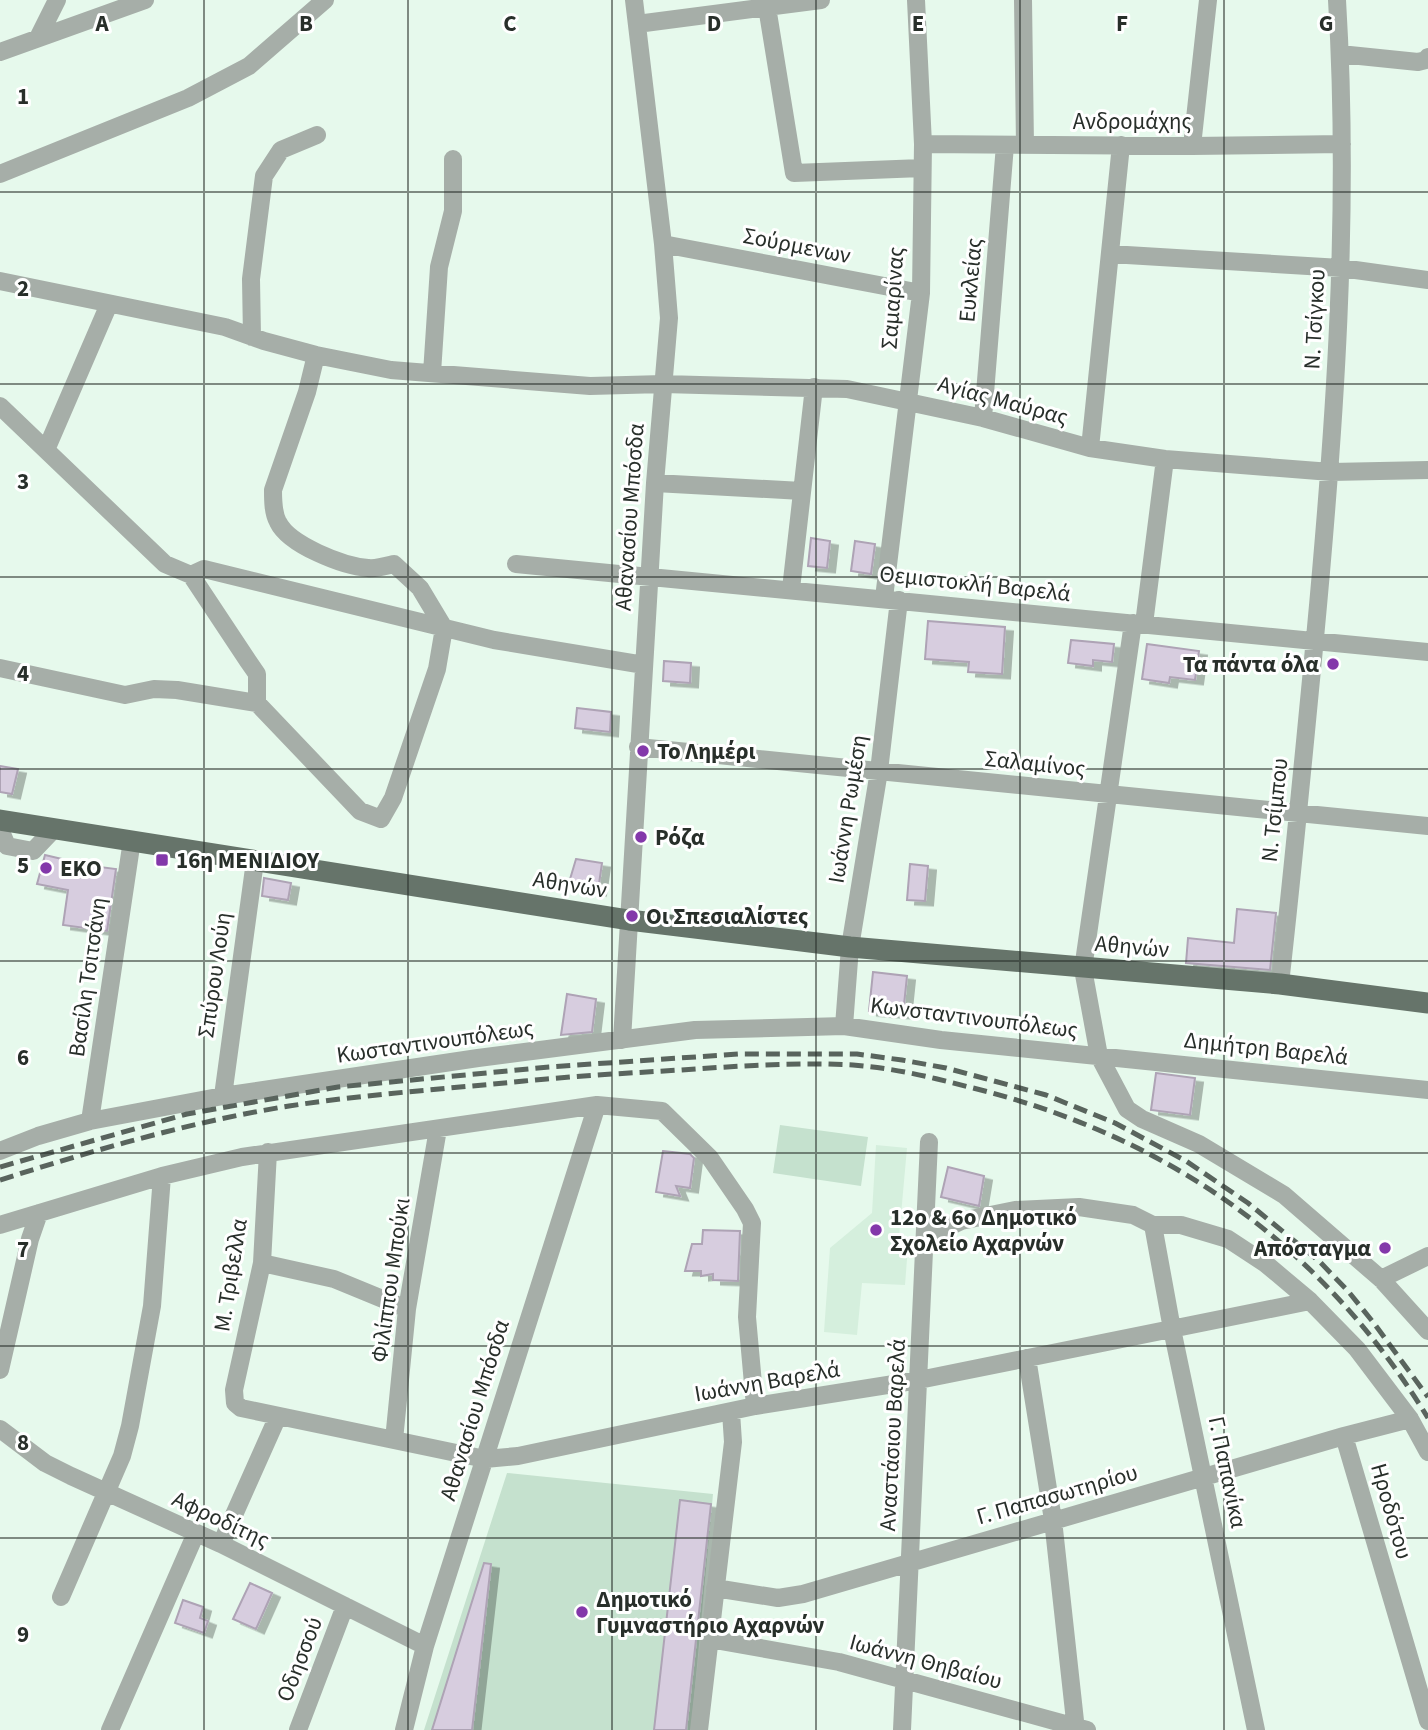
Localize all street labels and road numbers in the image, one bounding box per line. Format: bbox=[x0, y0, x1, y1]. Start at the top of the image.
street label: Ανδρομάχης bbox=[1073, 105, 1191, 138]
street label: Σούρμενων bbox=[740, 219, 854, 272]
street label: Ευκλείας bbox=[950, 236, 991, 324]
street label: Σαμαρίνας bbox=[872, 246, 913, 350]
street label: Ν. Τσίγκου bbox=[1295, 268, 1334, 370]
street label: Αγίας Μαύρας bbox=[934, 367, 1072, 434]
street label: Αθανασίου Μπόσδα bbox=[606, 422, 653, 612]
street label: Θεμιστοκλή Βαρελά bbox=[878, 557, 1072, 610]
street label: Ιωάννη Ρωμέση bbox=[819, 733, 876, 886]
street label: Σαλαμίνος bbox=[983, 742, 1087, 785]
street label: N. Τσίμπου bbox=[1253, 756, 1296, 864]
street label: Αθηνών bbox=[531, 862, 609, 907]
street label: Βασίλη Τσιτσάνη bbox=[60, 895, 115, 1059]
street label: Σπύρου Λούη bbox=[189, 910, 240, 1040]
street label: Αθηνών bbox=[1093, 927, 1171, 966]
street label: Κωνσταντινουπόλεως bbox=[868, 988, 1080, 1047]
street label: Κωσταντινουπόλεως bbox=[334, 1011, 536, 1072]
street label: Δημήτρη Βαρελά bbox=[1182, 1023, 1350, 1074]
street label: Φιλίππου Μπούκι bbox=[363, 1196, 418, 1365]
street label: Μ. Τριβελλα bbox=[205, 1216, 256, 1334]
street label: Αθανασίου Μπόσδα bbox=[431, 1315, 518, 1505]
street label: Αναστάσιου Βαρελά bbox=[871, 1338, 914, 1532]
street label: Ιωάννη Βαρελά bbox=[692, 1352, 842, 1410]
street label: Γ. Παπανίκα bbox=[1200, 1413, 1255, 1531]
street label: Γ. Παπασωτηρίου bbox=[973, 1456, 1142, 1533]
street label: Ηροδότου bbox=[1362, 1459, 1421, 1563]
street label: Αφροδίτης bbox=[167, 1483, 275, 1556]
street label: Οδησσού bbox=[268, 1612, 331, 1706]
street label: Ιωάννη Θηβαίου bbox=[846, 1625, 1006, 1698]

